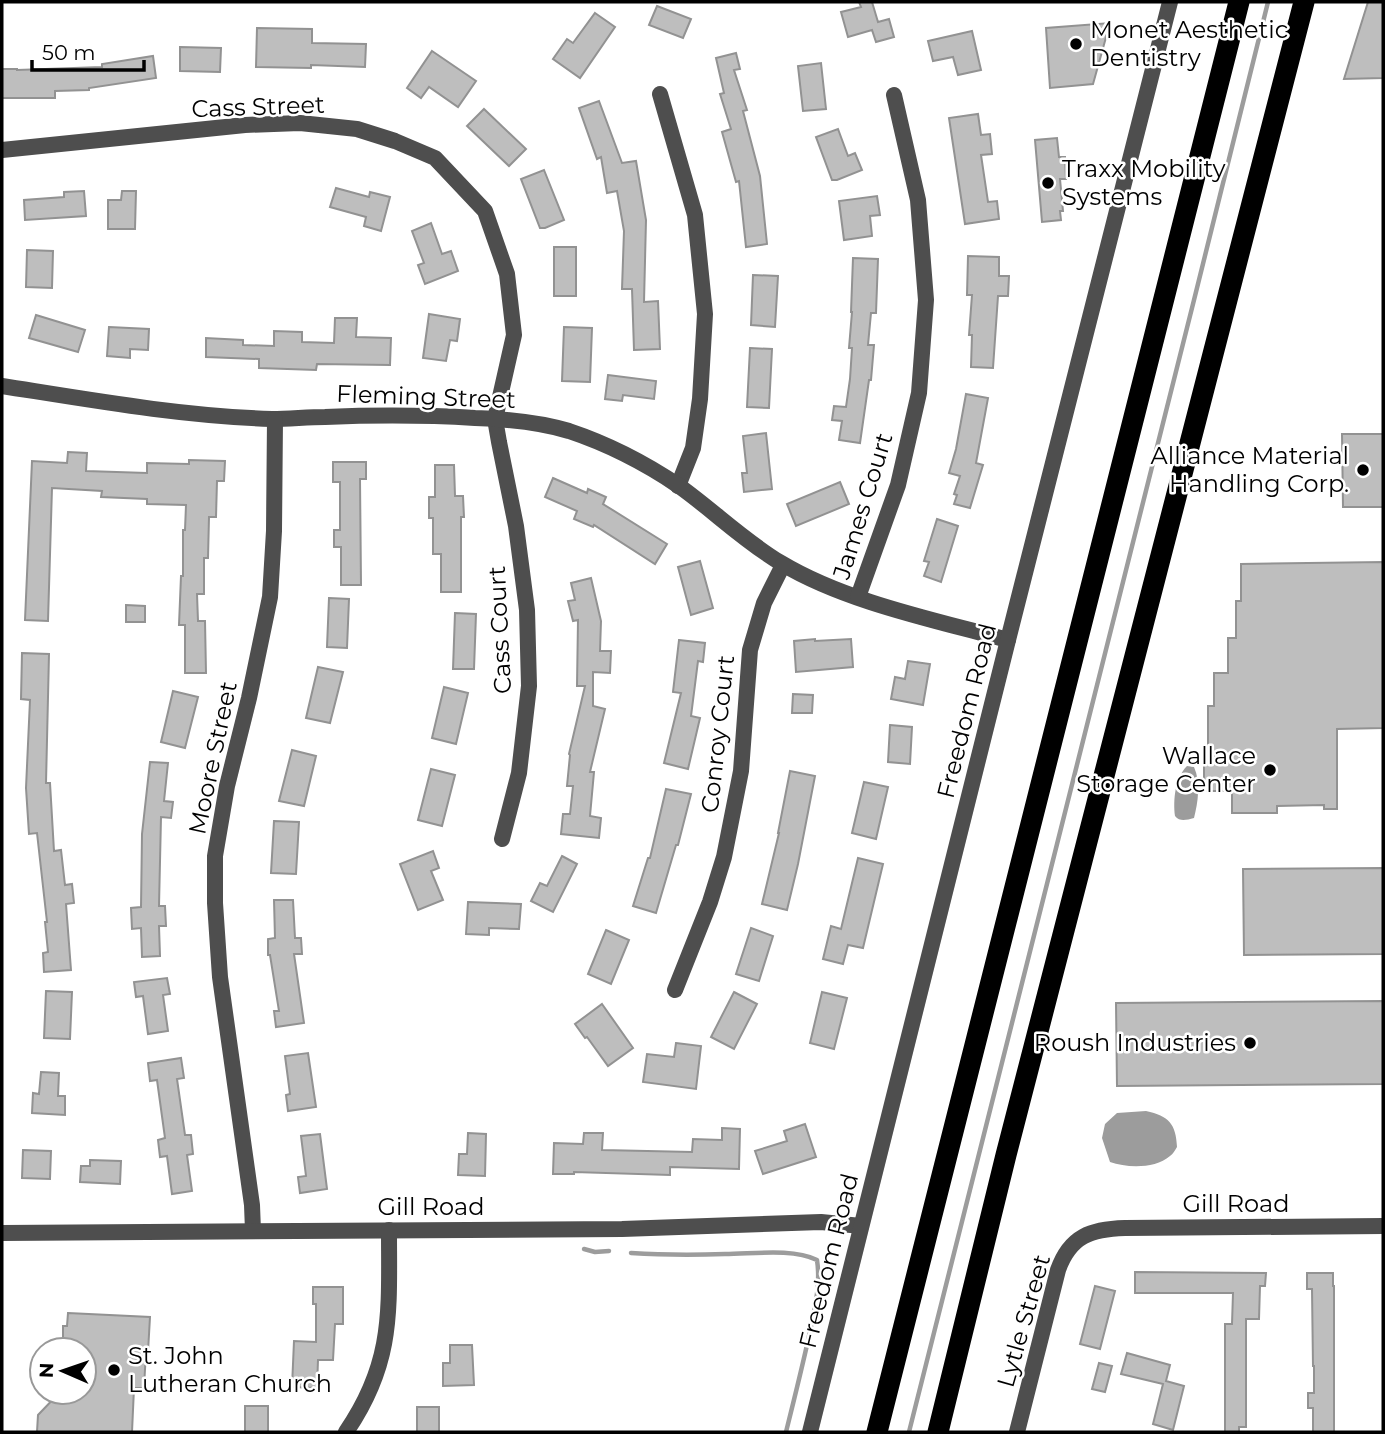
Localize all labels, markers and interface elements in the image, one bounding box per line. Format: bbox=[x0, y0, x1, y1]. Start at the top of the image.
place label: Monet Aesthetic Dentistry bbox=[1090, 15, 1288, 72]
scale bar bbox=[32, 28, 144, 72]
marker: Monet Aesthetic Dentistry bbox=[1068, 36, 1084, 52]
text: 50 m bbox=[42, 40, 96, 65]
street label: Cass Street bbox=[191, 90, 325, 123]
place label: Traxx Mobility Systems bbox=[1062, 154, 1225, 211]
marker: Traxx Mobility Systems bbox=[1040, 175, 1056, 191]
street label: Fleming Street bbox=[336, 379, 517, 414]
street label: James Court bbox=[826, 429, 899, 584]
place label: Alliance Material Handling Corp. bbox=[1151, 441, 1349, 498]
marker: Alliance Material Handling Corp. bbox=[1355, 462, 1371, 478]
street label: Cass Court bbox=[482, 565, 517, 695]
street label: Freedom Road bbox=[931, 620, 1002, 801]
street label: Conroy Court bbox=[695, 653, 740, 814]
street label: Moore Street bbox=[182, 678, 243, 837]
place label: Wallace Storage Center bbox=[1076, 741, 1256, 798]
marker: Wallace Storage Center bbox=[1262, 762, 1278, 778]
place label: Roush Industries bbox=[1034, 1028, 1236, 1057]
marker: Roush Industries bbox=[1242, 1035, 1258, 1051]
street label: Freedom Road bbox=[793, 1170, 864, 1351]
street label: Gill Road bbox=[1183, 1189, 1289, 1218]
street label: Gill Road bbox=[378, 1192, 484, 1221]
street label: Lytle Street bbox=[991, 1251, 1056, 1391]
north arrow bbox=[28, 1336, 98, 1406]
place label: St. John Lutheran Church bbox=[128, 1341, 332, 1398]
text: N bbox=[35, 1362, 58, 1379]
marker: St. John Lutheran Church bbox=[106, 1362, 122, 1378]

